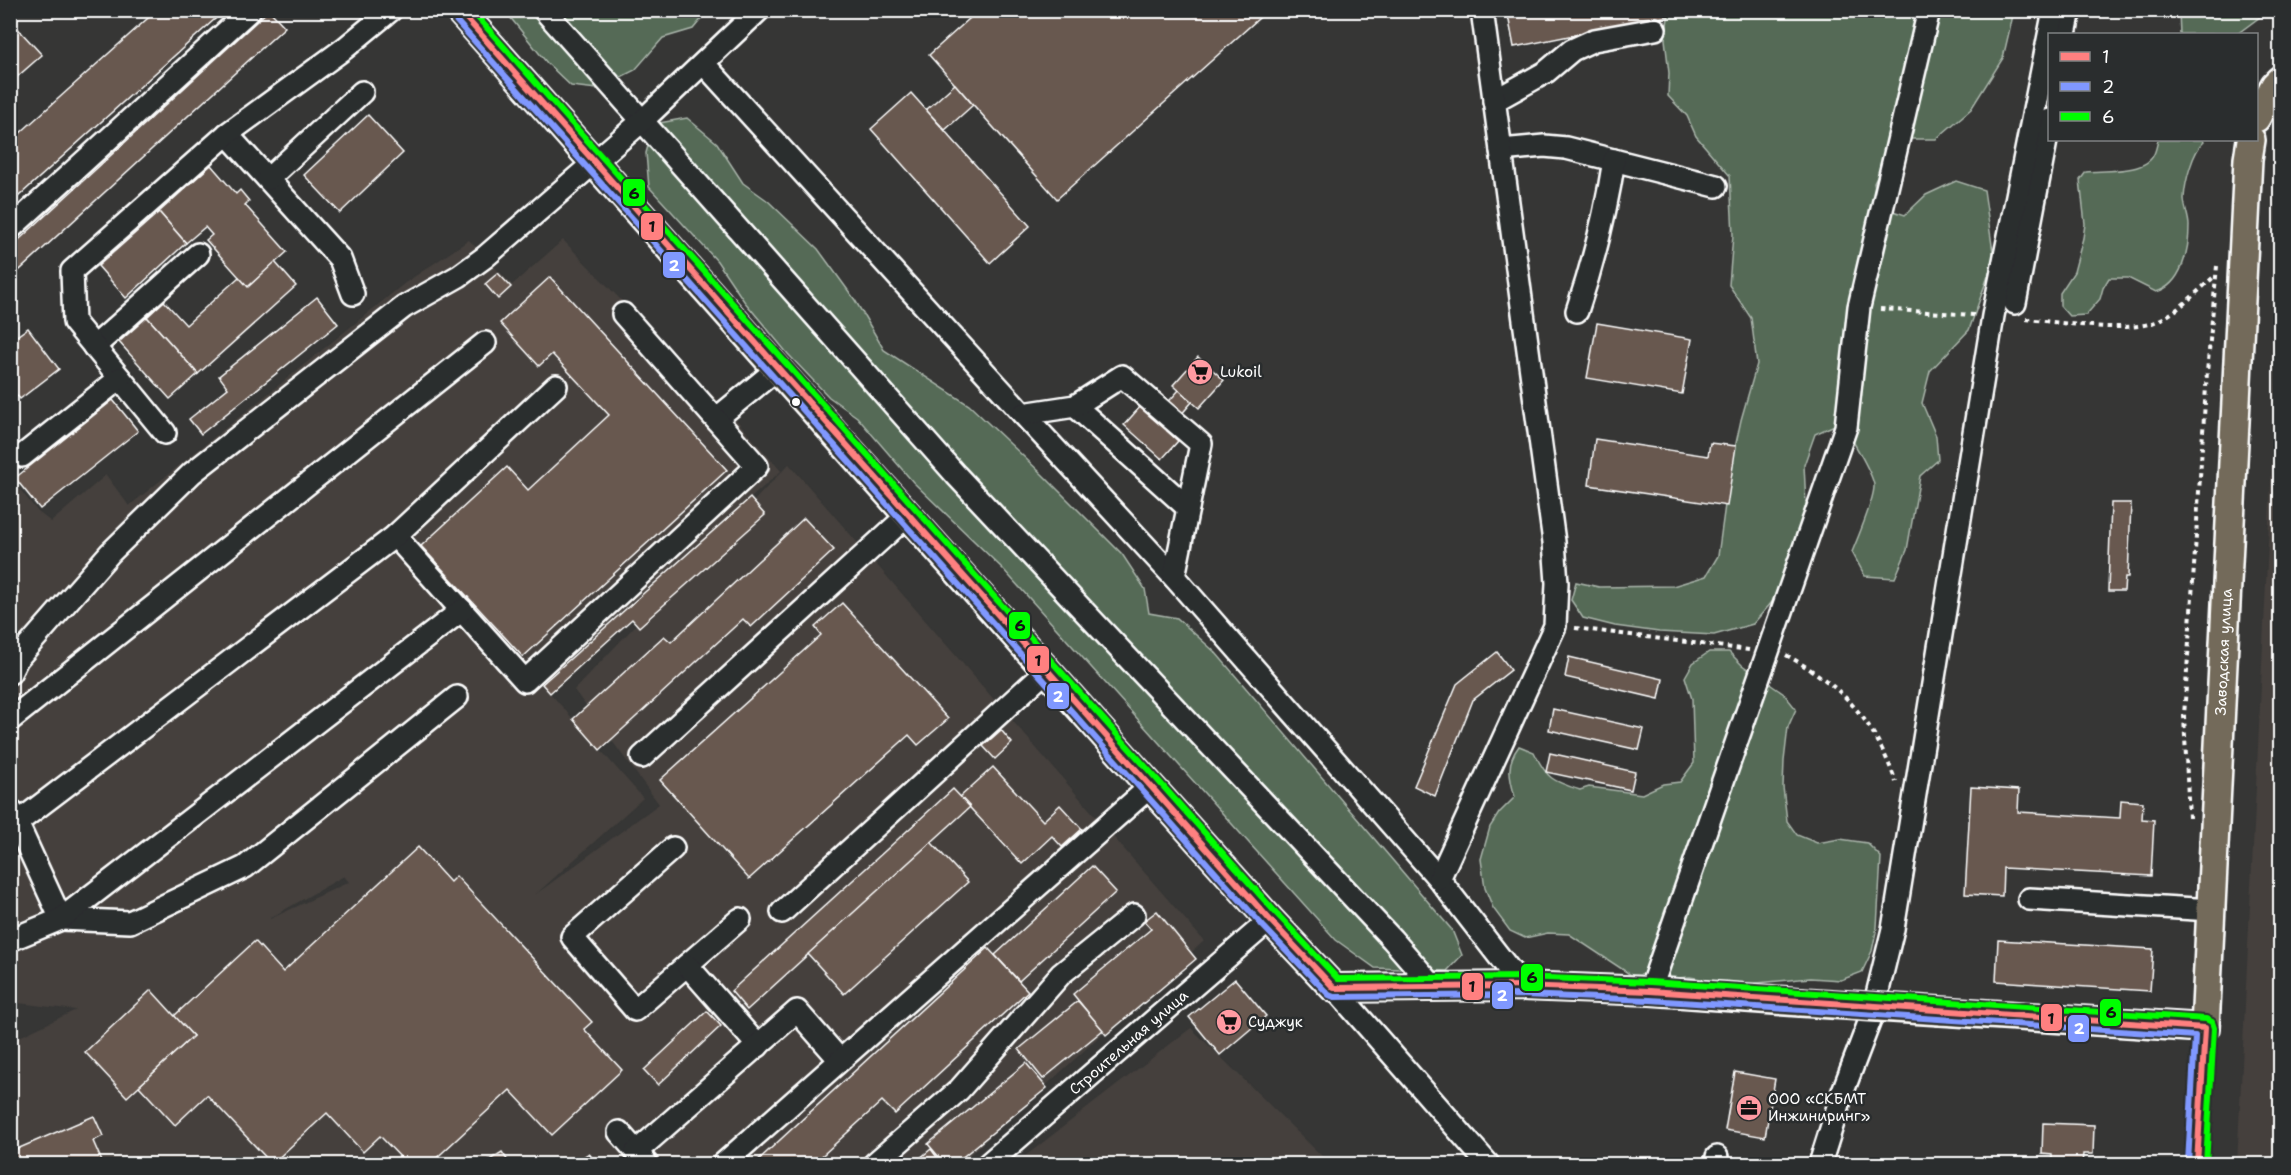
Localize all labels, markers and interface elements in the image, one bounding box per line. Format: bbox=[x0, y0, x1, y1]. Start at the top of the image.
legend bbox=[2048, 33, 2258, 141]
text: 1 bbox=[2102, 45, 2110, 69]
text: 2 bbox=[2102, 75, 2115, 99]
text: 6 bbox=[2102, 105, 2115, 129]
line badge: 6 bbox=[622, 178, 646, 207]
text: 6 bbox=[628, 183, 640, 204]
line badge: 1 bbox=[640, 212, 664, 241]
text: 1 bbox=[648, 216, 656, 237]
line badge: 2 bbox=[662, 251, 686, 279]
text: 2 bbox=[668, 255, 680, 276]
supermarket icon: Lukoil bbox=[1185, 357, 1215, 387]
place label: Lukoil bbox=[1220, 362, 1262, 382]
unlabelled marker bbox=[790, 396, 802, 408]
street label: Заводская улица bbox=[2210, 587, 2237, 716]
line badge: 6 bbox=[1008, 611, 1031, 640]
text: 6 bbox=[1014, 615, 1026, 636]
line badge: 1 bbox=[1026, 645, 1050, 674]
text: 1 bbox=[1034, 650, 1042, 671]
line badge: 2 bbox=[1046, 682, 1070, 710]
text: 2 bbox=[1052, 686, 1064, 707]
line badge: 6 bbox=[1520, 963, 1544, 992]
text: 6 bbox=[1526, 967, 1538, 988]
line badge: 1 bbox=[1461, 972, 1484, 1001]
text: 1 bbox=[1468, 976, 1476, 997]
line badge: 2 bbox=[1491, 981, 1514, 1010]
street label: Строительная улица bbox=[1065, 985, 1193, 1099]
text: 2 bbox=[1496, 985, 1508, 1006]
line badge: 6 bbox=[2099, 998, 2122, 1027]
text: 6 bbox=[2105, 1002, 2117, 1023]
line badge: 1 bbox=[2040, 1003, 2063, 1032]
supermarket icon: Суджук bbox=[1214, 1007, 1244, 1037]
text: 1 bbox=[2047, 1008, 2055, 1029]
place label: Суджук bbox=[1248, 1012, 1303, 1032]
line badge: 2 bbox=[2067, 1014, 2090, 1043]
text: 2 bbox=[2073, 1018, 2085, 1039]
place label: ООО «СКБМТ Инжиниринг» bbox=[1768, 1089, 1870, 1126]
office icon: ООО «СКБМТ Инжиниринг» bbox=[1734, 1093, 1764, 1123]

